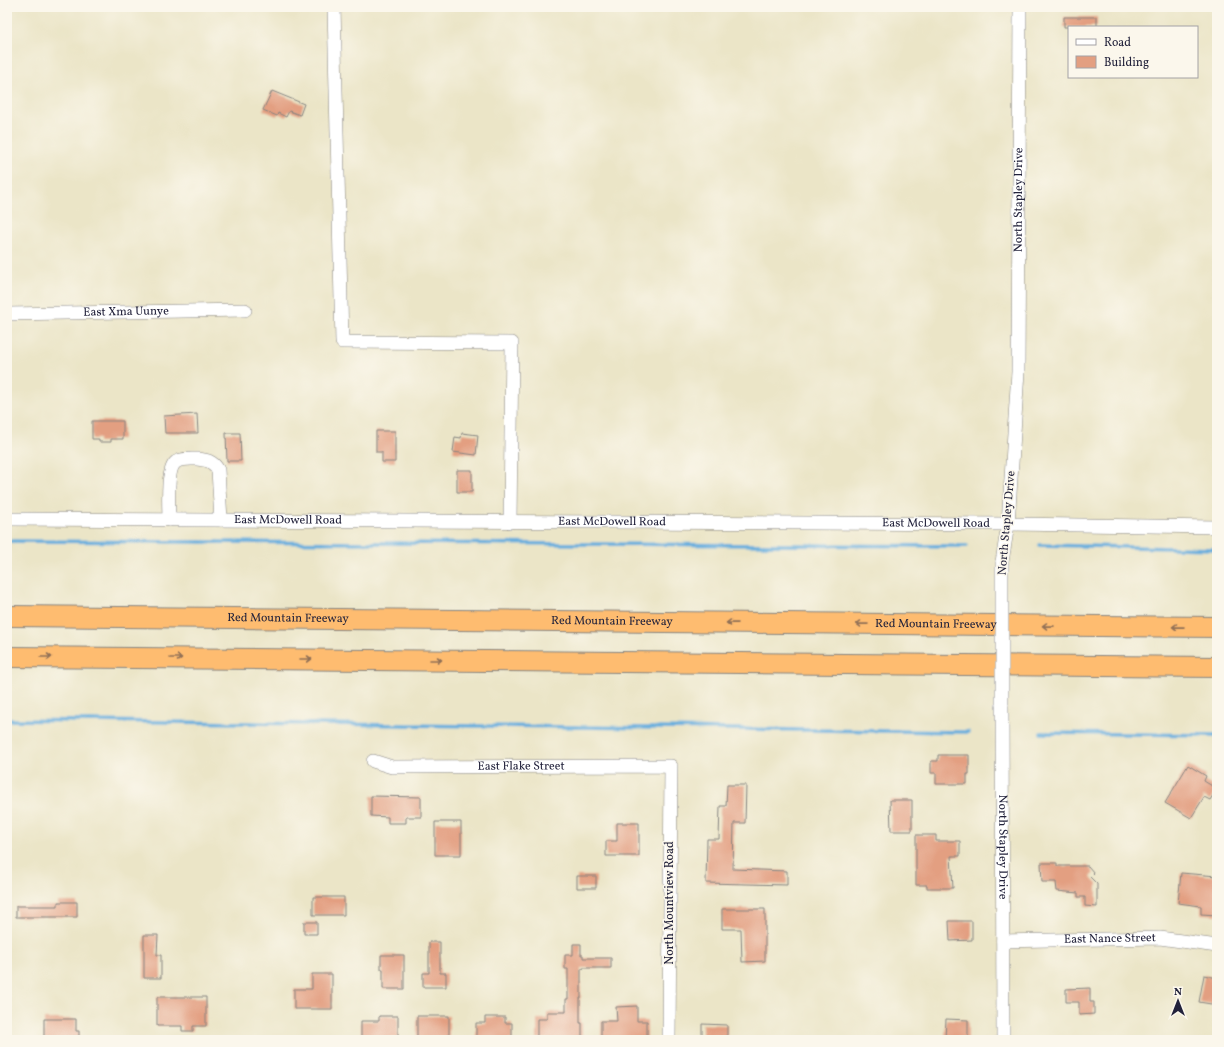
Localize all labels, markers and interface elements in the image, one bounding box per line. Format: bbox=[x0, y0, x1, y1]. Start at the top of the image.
legend bbox=[1068, 26, 1198, 78]
text: Road bbox=[1104, 35, 1131, 51]
text: Building bbox=[1104, 55, 1149, 71]
street label: North Stapley Drive bbox=[1011, 147, 1027, 252]
street label: East Xma Uunye bbox=[83, 303, 169, 321]
street label: North Stapley Drive bbox=[994, 470, 1020, 576]
street label: East McDowell Road bbox=[234, 512, 342, 529]
street label: East McDowell Road bbox=[558, 514, 666, 530]
street label: East McDowell Road bbox=[882, 515, 990, 532]
street label: Red Mountain Freeway bbox=[227, 610, 349, 627]
street label: Red Mountain Freeway bbox=[551, 613, 673, 630]
street label: Red Mountain Freeway bbox=[875, 616, 997, 633]
one-way arrow bbox=[726, 619, 739, 627]
one-way arrow bbox=[856, 620, 869, 628]
one-way arrow bbox=[1042, 622, 1055, 629]
one-way arrow bbox=[1172, 623, 1185, 631]
one-way arrow bbox=[39, 653, 52, 661]
one-way arrow bbox=[169, 654, 182, 662]
one-way arrow bbox=[299, 655, 312, 663]
one-way arrow bbox=[429, 656, 442, 664]
street label: East Flake Street bbox=[477, 758, 565, 775]
street label: North Stapley Drive bbox=[994, 795, 1011, 900]
street label: North Mountview Road bbox=[662, 841, 678, 965]
street label: East Nance Street bbox=[1064, 930, 1156, 948]
north arrow bbox=[1158, 981, 1198, 1021]
text: N bbox=[1174, 985, 1182, 1000]

